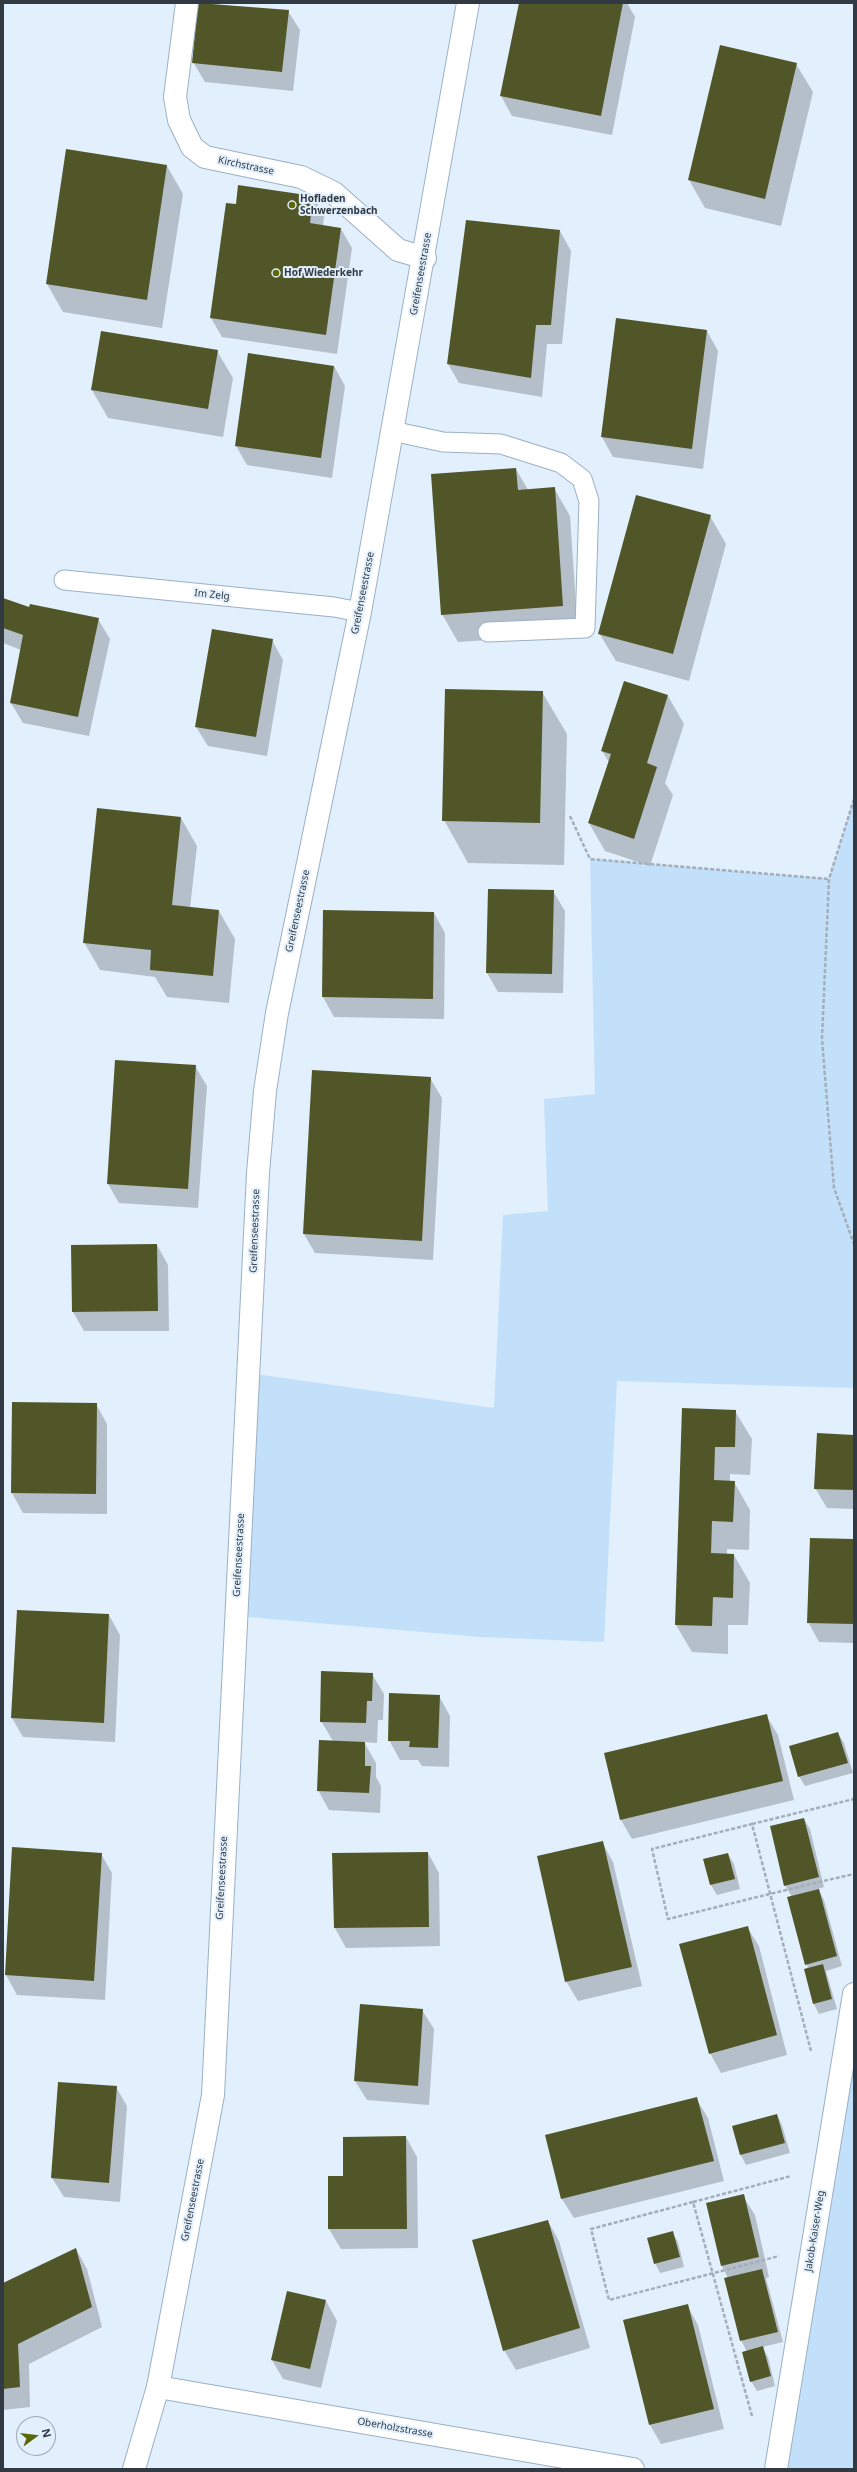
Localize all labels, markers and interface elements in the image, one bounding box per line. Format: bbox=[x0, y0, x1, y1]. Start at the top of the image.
street label: Kirchstrasse bbox=[217, 154, 275, 178]
place label: Hofladen Schwerzenbach bbox=[300, 193, 378, 216]
marker: Hofladen Schwerzenbach bbox=[287, 200, 297, 210]
street label: Greifenseestrasse bbox=[408, 232, 434, 316]
place label: Hof Wiederkehr bbox=[284, 267, 363, 279]
marker: Hof Wiederkehr bbox=[271, 268, 281, 278]
street label: Greifenseestrasse bbox=[349, 551, 377, 635]
street label: Im Zelg bbox=[194, 587, 230, 603]
street label: Greifenseestrasse bbox=[283, 869, 313, 953]
street label: Greifenseestrasse bbox=[248, 1189, 262, 1273]
street label: Greifenseestrasse bbox=[231, 1513, 247, 1597]
street label: Greifenseestrasse bbox=[214, 1836, 230, 1920]
street label: Greifenseestrasse bbox=[179, 2158, 207, 2242]
street label: Jakob-Kaiser-Weg bbox=[803, 2189, 827, 2273]
street label: Oberholzstrasse bbox=[356, 2415, 434, 2441]
north arrow bbox=[16, 2416, 56, 2456]
text: N bbox=[39, 2427, 56, 2439]

